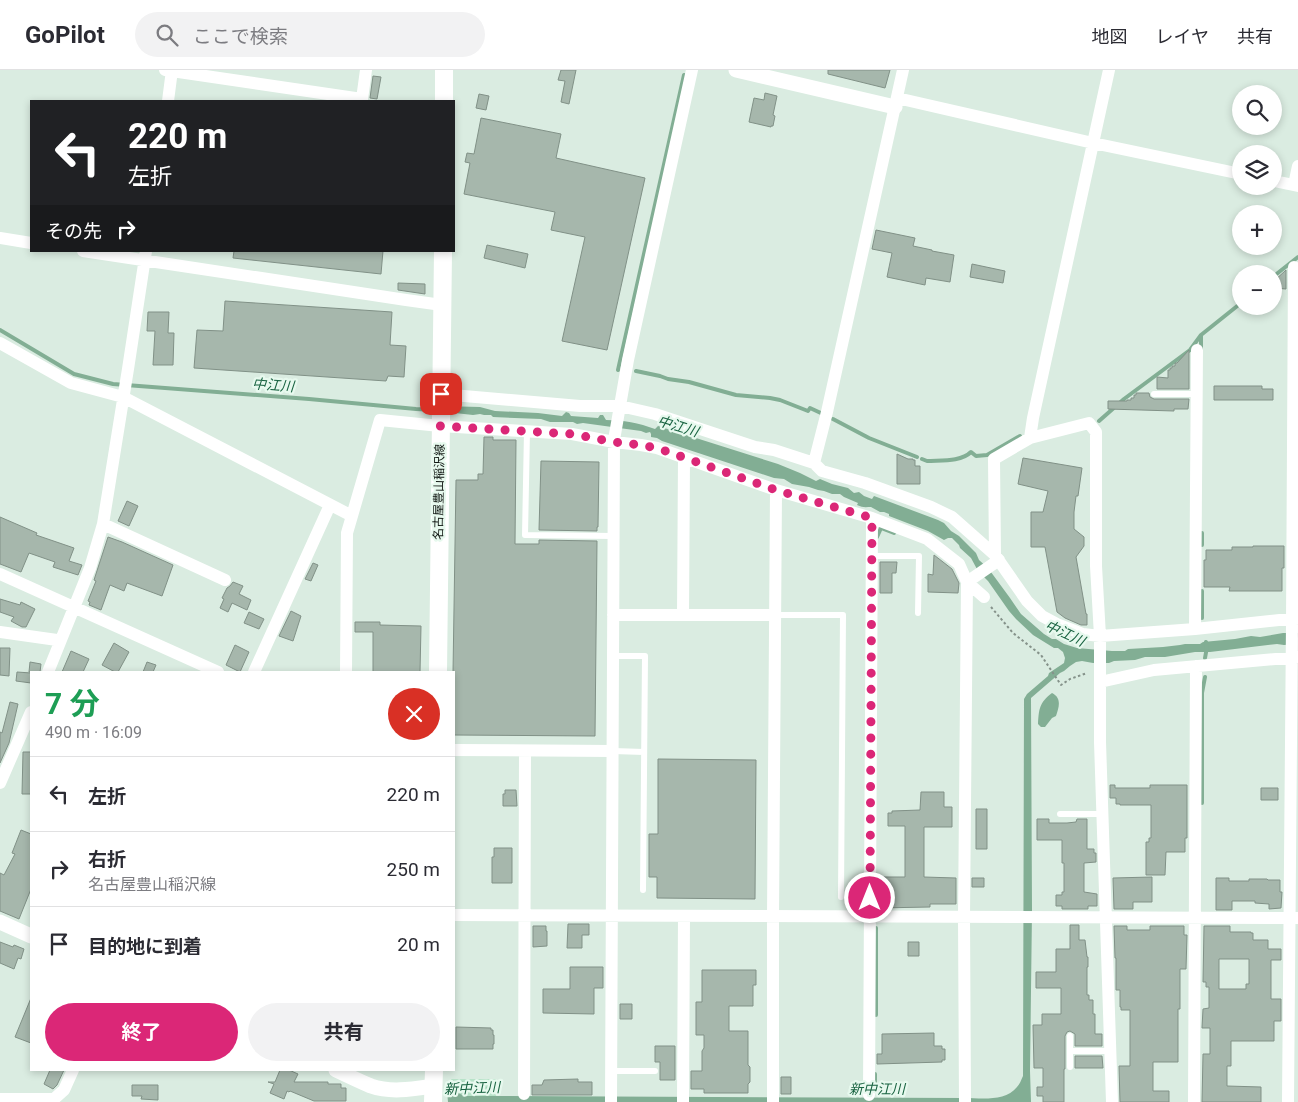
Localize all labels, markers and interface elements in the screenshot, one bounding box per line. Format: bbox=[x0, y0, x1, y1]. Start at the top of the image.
search box bbox=[135, 12, 485, 57]
text: GoPilot bbox=[25, 21, 105, 49]
icon: search bbox=[153, 21, 181, 49]
text: ここで検索 bbox=[193, 25, 288, 48]
text: 地図 bbox=[1092, 26, 1128, 47]
text: レイヤ bbox=[1156, 26, 1209, 47]
text: 共有 bbox=[1237, 26, 1273, 47]
map controls bbox=[1232, 85, 1282, 315]
button: search bbox=[1232, 85, 1282, 135]
text: 220 m bbox=[128, 116, 227, 157]
icon: left bbox=[45, 120, 110, 185]
button: layers bbox=[1232, 145, 1282, 195]
text: 左折 bbox=[128, 164, 172, 189]
button: + bbox=[1232, 205, 1282, 255]
icon: right bbox=[112, 215, 140, 243]
text: その先 bbox=[45, 220, 102, 243]
button: − bbox=[1232, 265, 1282, 315]
pin bbox=[420, 373, 462, 415]
water label: 中江川 bbox=[251, 376, 297, 395]
icon: arrive bbox=[427, 380, 455, 408]
water label: 中江川 bbox=[656, 412, 702, 440]
street label: 名古屋豊山稲沢線 bbox=[431, 444, 447, 540]
water label: 中江川 bbox=[1043, 617, 1089, 650]
text: 7 分 bbox=[45, 686, 100, 721]
button: close bbox=[388, 688, 440, 740]
text: 490 m · 16:09 bbox=[45, 723, 142, 742]
icon: left bbox=[45, 780, 73, 808]
text: 220 m bbox=[387, 783, 440, 806]
text: 左折 bbox=[88, 785, 126, 808]
text: 右折 bbox=[88, 848, 126, 871]
icon: right bbox=[45, 855, 73, 883]
text: 250 m bbox=[387, 858, 440, 881]
position arrow bbox=[843, 871, 895, 923]
text: 名古屋豊山稲沢線 bbox=[88, 875, 216, 894]
icon: arrive bbox=[45, 930, 73, 958]
text: 20 m bbox=[397, 933, 440, 956]
text: 目的地に到着 bbox=[88, 935, 202, 958]
button: 終了 bbox=[45, 1003, 238, 1061]
button: 共有 bbox=[248, 1003, 440, 1061]
water label: 新中江川 bbox=[444, 1079, 502, 1097]
water label: 新中江川 bbox=[849, 1081, 907, 1097]

